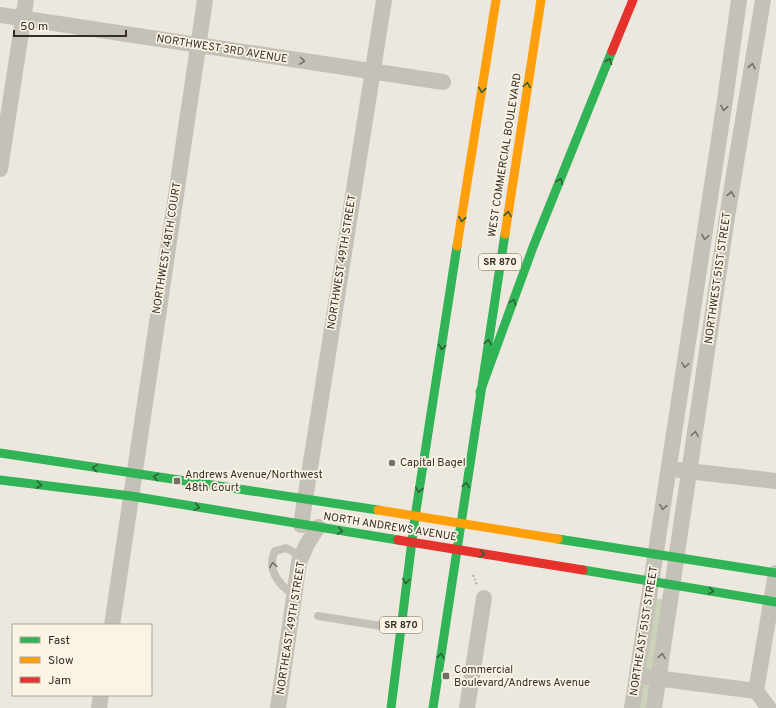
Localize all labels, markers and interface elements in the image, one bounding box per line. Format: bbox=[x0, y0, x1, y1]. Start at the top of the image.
scale bar bbox=[14, 12, 126, 38]
text: 50 m bbox=[20, 19, 48, 35]
street label: NORTHWEST 3RD AVENUE bbox=[155, 32, 289, 66]
one-way arrow bbox=[298, 56, 305, 65]
one-way arrow bbox=[604, 57, 612, 64]
one-way arrow bbox=[748, 63, 756, 69]
street label: WEST COMMERCIAL BOULEVARD bbox=[485, 72, 525, 238]
one-way arrow bbox=[522, 82, 531, 88]
one-way arrow bbox=[478, 87, 487, 94]
one-way arrow bbox=[720, 105, 729, 111]
one-way arrow bbox=[555, 178, 563, 186]
street label: NORTHWEST 48TH COURT bbox=[150, 181, 184, 315]
one-way arrow bbox=[726, 191, 735, 197]
street label: NORTHWEST 49TH STREET bbox=[324, 194, 360, 330]
one-way arrow bbox=[503, 211, 512, 217]
street label: NORTHWEST 51ST STREET bbox=[702, 211, 734, 345]
one-way arrow bbox=[458, 216, 467, 222]
one-way arrow bbox=[701, 233, 710, 240]
road number: SR 870 bbox=[479, 254, 521, 270]
one-way arrow bbox=[508, 299, 516, 306]
one-way arrow bbox=[483, 339, 492, 345]
one-way arrow bbox=[438, 344, 447, 350]
one-way arrow bbox=[681, 362, 690, 368]
one-way arrow bbox=[690, 431, 699, 437]
place label: Capital Bagel bbox=[400, 456, 466, 470]
marker: Capital Bagel bbox=[387, 458, 397, 468]
one-way arrow bbox=[92, 464, 98, 473]
place label: Andrews Avenue/Northwest 48th Court bbox=[185, 468, 323, 495]
one-way arrow bbox=[153, 473, 159, 482]
marker: Andrews Avenue/Northwest 48th Court bbox=[172, 476, 182, 486]
one-way arrow bbox=[36, 480, 42, 489]
one-way arrow bbox=[461, 482, 470, 488]
one-way arrow bbox=[416, 486, 424, 493]
one-way arrow bbox=[194, 502, 200, 511]
one-way arrow bbox=[659, 504, 668, 510]
street label: NORTH ANDREWS AVENUE bbox=[322, 510, 458, 544]
one-way arrow bbox=[337, 526, 343, 535]
one-way arrow bbox=[479, 549, 485, 558]
street label: NORTHEAST 49TH STREET bbox=[274, 560, 308, 696]
one-way arrow bbox=[269, 562, 278, 568]
street label: NORTHEAST 51ST STREET bbox=[627, 565, 661, 697]
one-way arrow bbox=[402, 578, 411, 585]
one-way arrow bbox=[708, 587, 714, 595]
road number: SR 870 bbox=[380, 617, 422, 633]
legend bbox=[12, 624, 152, 696]
text: Fast bbox=[48, 633, 70, 649]
text: Slow bbox=[48, 653, 74, 669]
one-way arrow bbox=[436, 653, 445, 659]
one-way arrow bbox=[657, 653, 666, 659]
place label: Commercial Boulevard/Andrews Avenue bbox=[454, 663, 590, 690]
marker: Commercial Boulevard/Andrews Avenue bbox=[441, 671, 451, 681]
text: Jam bbox=[48, 673, 71, 689]

